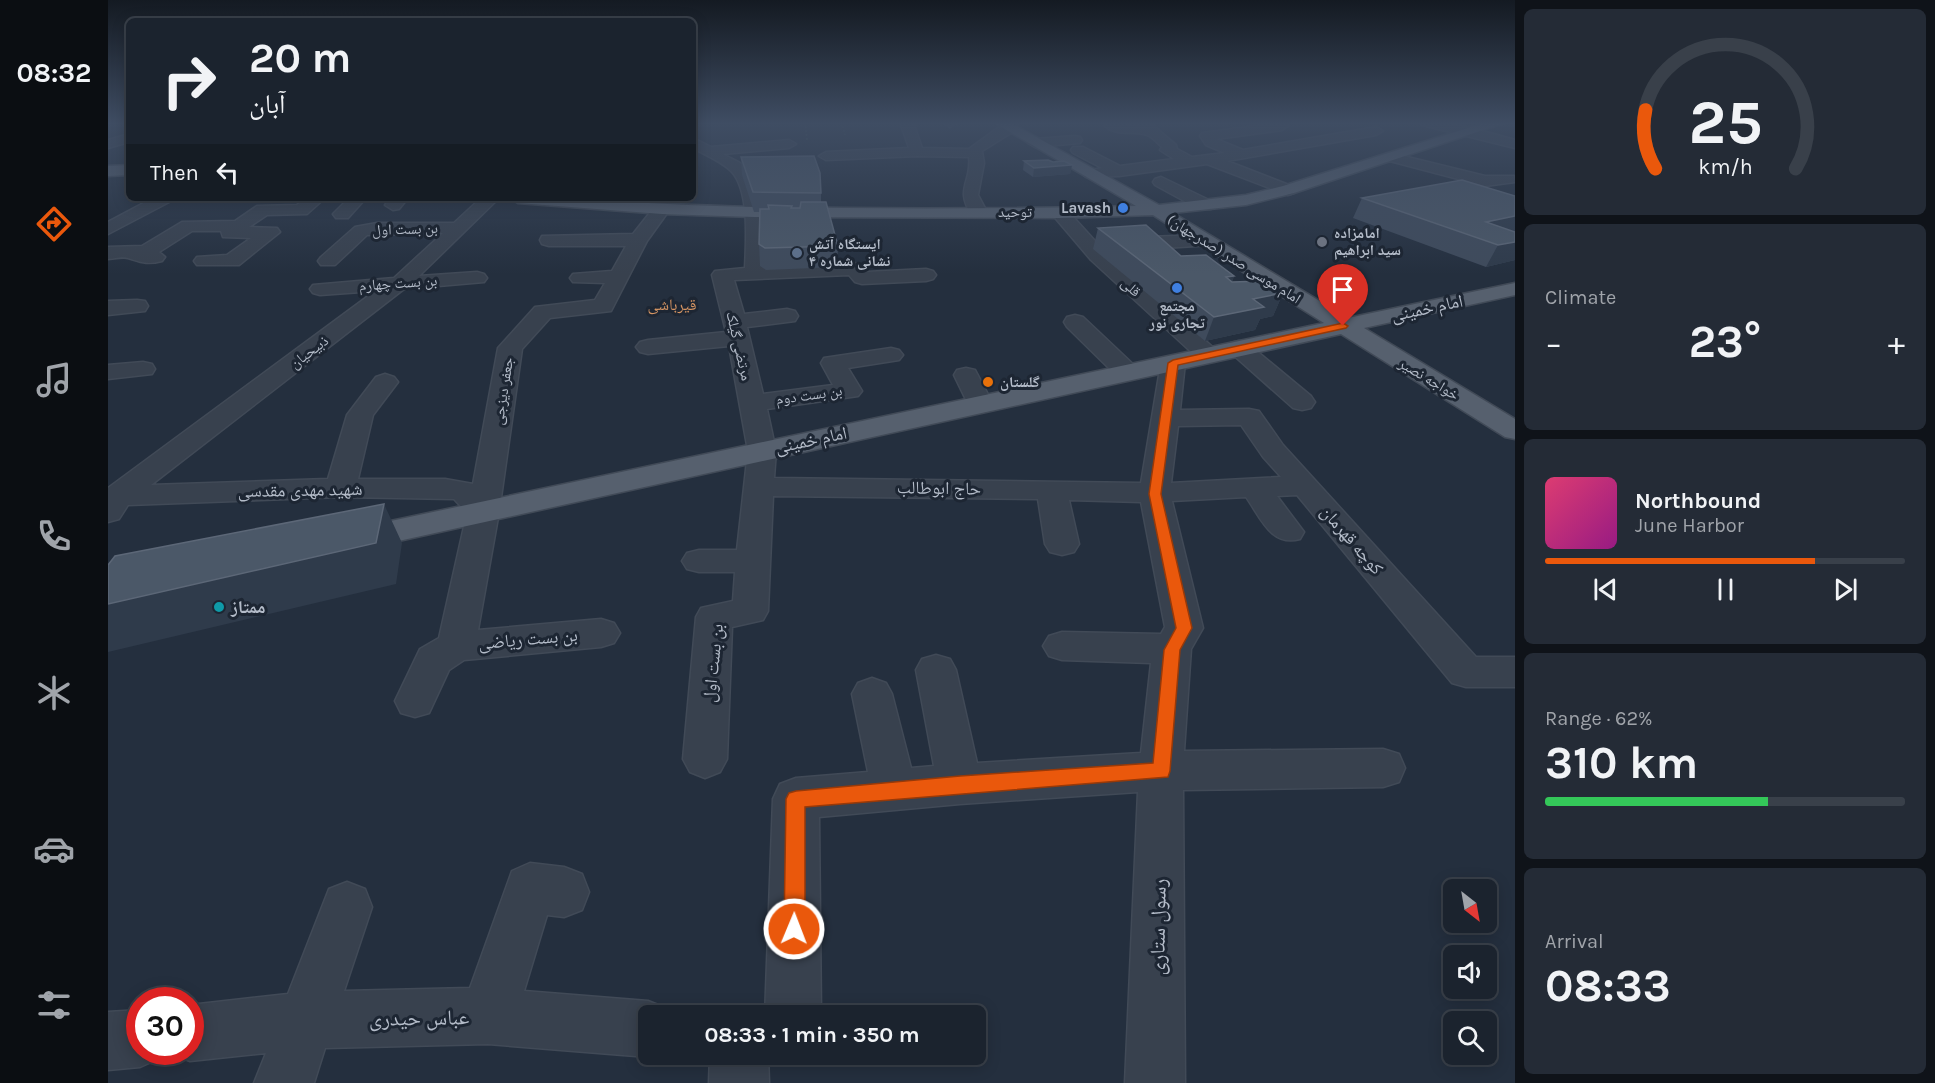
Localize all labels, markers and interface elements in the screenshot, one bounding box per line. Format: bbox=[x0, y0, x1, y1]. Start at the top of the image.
text: 20 m bbox=[249, 33, 351, 83]
icon: right bbox=[150, 42, 228, 120]
text: 08:32 bbox=[17, 57, 91, 89]
text: 25 bbox=[1688, 86, 1762, 159]
text: آبان bbox=[249, 88, 286, 120]
text: km/h bbox=[1698, 154, 1752, 179]
icon: left bbox=[211, 156, 244, 189]
text: Then bbox=[150, 160, 199, 186]
place label: Lavash bbox=[1061, 199, 1111, 217]
marker: Lavash bbox=[1116, 201, 1130, 215]
icon: directions bbox=[33, 203, 75, 245]
street label: توحید bbox=[998, 203, 1033, 221]
street label: (صدرجهان) امام موسی صدر bbox=[1163, 211, 1304, 308]
street label: بن بست اول bbox=[372, 219, 438, 240]
place label: امامزاده سید ابراهیم bbox=[1334, 224, 1401, 260]
place label: ایستگاه آتش نشانی شماره ۴ bbox=[809, 235, 890, 270]
marker: امامزاده سید ابراهیم bbox=[1315, 235, 1329, 249]
marker: ایستگاه آتش نشانی شماره ۴ bbox=[790, 246, 804, 260]
pin bbox=[1317, 264, 1368, 326]
street label: بن بست چهارم bbox=[358, 271, 438, 296]
icon: arrive bbox=[1326, 273, 1359, 306]
street label: قلی bbox=[1117, 274, 1145, 301]
marker: مجتمع تجارى نور bbox=[1170, 281, 1184, 295]
text: Climate bbox=[1545, 286, 1616, 309]
street label: امام خمینی bbox=[1389, 290, 1465, 327]
district label: قیرباشی bbox=[648, 295, 696, 315]
place label: مجتمع تجارى نور bbox=[1148, 297, 1205, 332]
street label: مرتضی گیلک bbox=[721, 310, 756, 383]
text: 23° bbox=[1689, 316, 1761, 368]
text: − bbox=[1545, 324, 1562, 362]
text: + bbox=[1888, 324, 1905, 362]
street label: ذبیحیان bbox=[286, 332, 332, 373]
street label: خواجه نصیر bbox=[1395, 353, 1463, 404]
street label: جعفر دیزجی bbox=[489, 355, 518, 426]
icon: music bbox=[33, 359, 75, 401]
place label: گلستان bbox=[1000, 373, 1040, 391]
marker: گلستان bbox=[981, 375, 995, 389]
street label: بن بست دوم bbox=[775, 381, 844, 410]
street label: امام خمینی bbox=[773, 422, 849, 459]
street label: حاج ابوطالب bbox=[897, 476, 981, 501]
street label: شهید مهدی مقدسی bbox=[237, 478, 363, 502]
text: Northbound bbox=[1635, 488, 1761, 514]
street label: کوچه قهرمان bbox=[1316, 501, 1388, 580]
text: June Harbor bbox=[1635, 514, 1744, 537]
icon: phone bbox=[33, 515, 75, 557]
icon: previous bbox=[1589, 573, 1622, 606]
icon: pause bbox=[1709, 573, 1742, 606]
icon: next bbox=[1829, 573, 1862, 606]
place label: ممتاز bbox=[230, 596, 265, 618]
marker: ممتاز bbox=[212, 600, 226, 614]
street label: بن بست اول bbox=[698, 623, 728, 703]
street label: بن بست ریاضی bbox=[477, 624, 579, 654]
icon: climate bbox=[33, 672, 75, 714]
text: Range · 62% bbox=[1545, 707, 1653, 730]
text: 310 km bbox=[1545, 737, 1698, 789]
icon: car bbox=[33, 828, 75, 870]
street label: رسول ستاری bbox=[1145, 878, 1171, 976]
north arrow bbox=[1443, 879, 1497, 933]
map controls bbox=[1443, 879, 1497, 1065]
position arrow bbox=[762, 897, 826, 961]
text: Arrival bbox=[1545, 930, 1604, 953]
button: sound bbox=[1443, 945, 1497, 999]
text: 08:33 bbox=[1545, 960, 1671, 1012]
icon: filters bbox=[33, 984, 75, 1026]
speed limit sign: 30 bbox=[126, 987, 204, 1065]
street label: عباس حیدری bbox=[369, 1005, 470, 1032]
button: search bbox=[1443, 1011, 1497, 1065]
text: 08:33 · 1 min · 350 m bbox=[704, 1022, 920, 1048]

